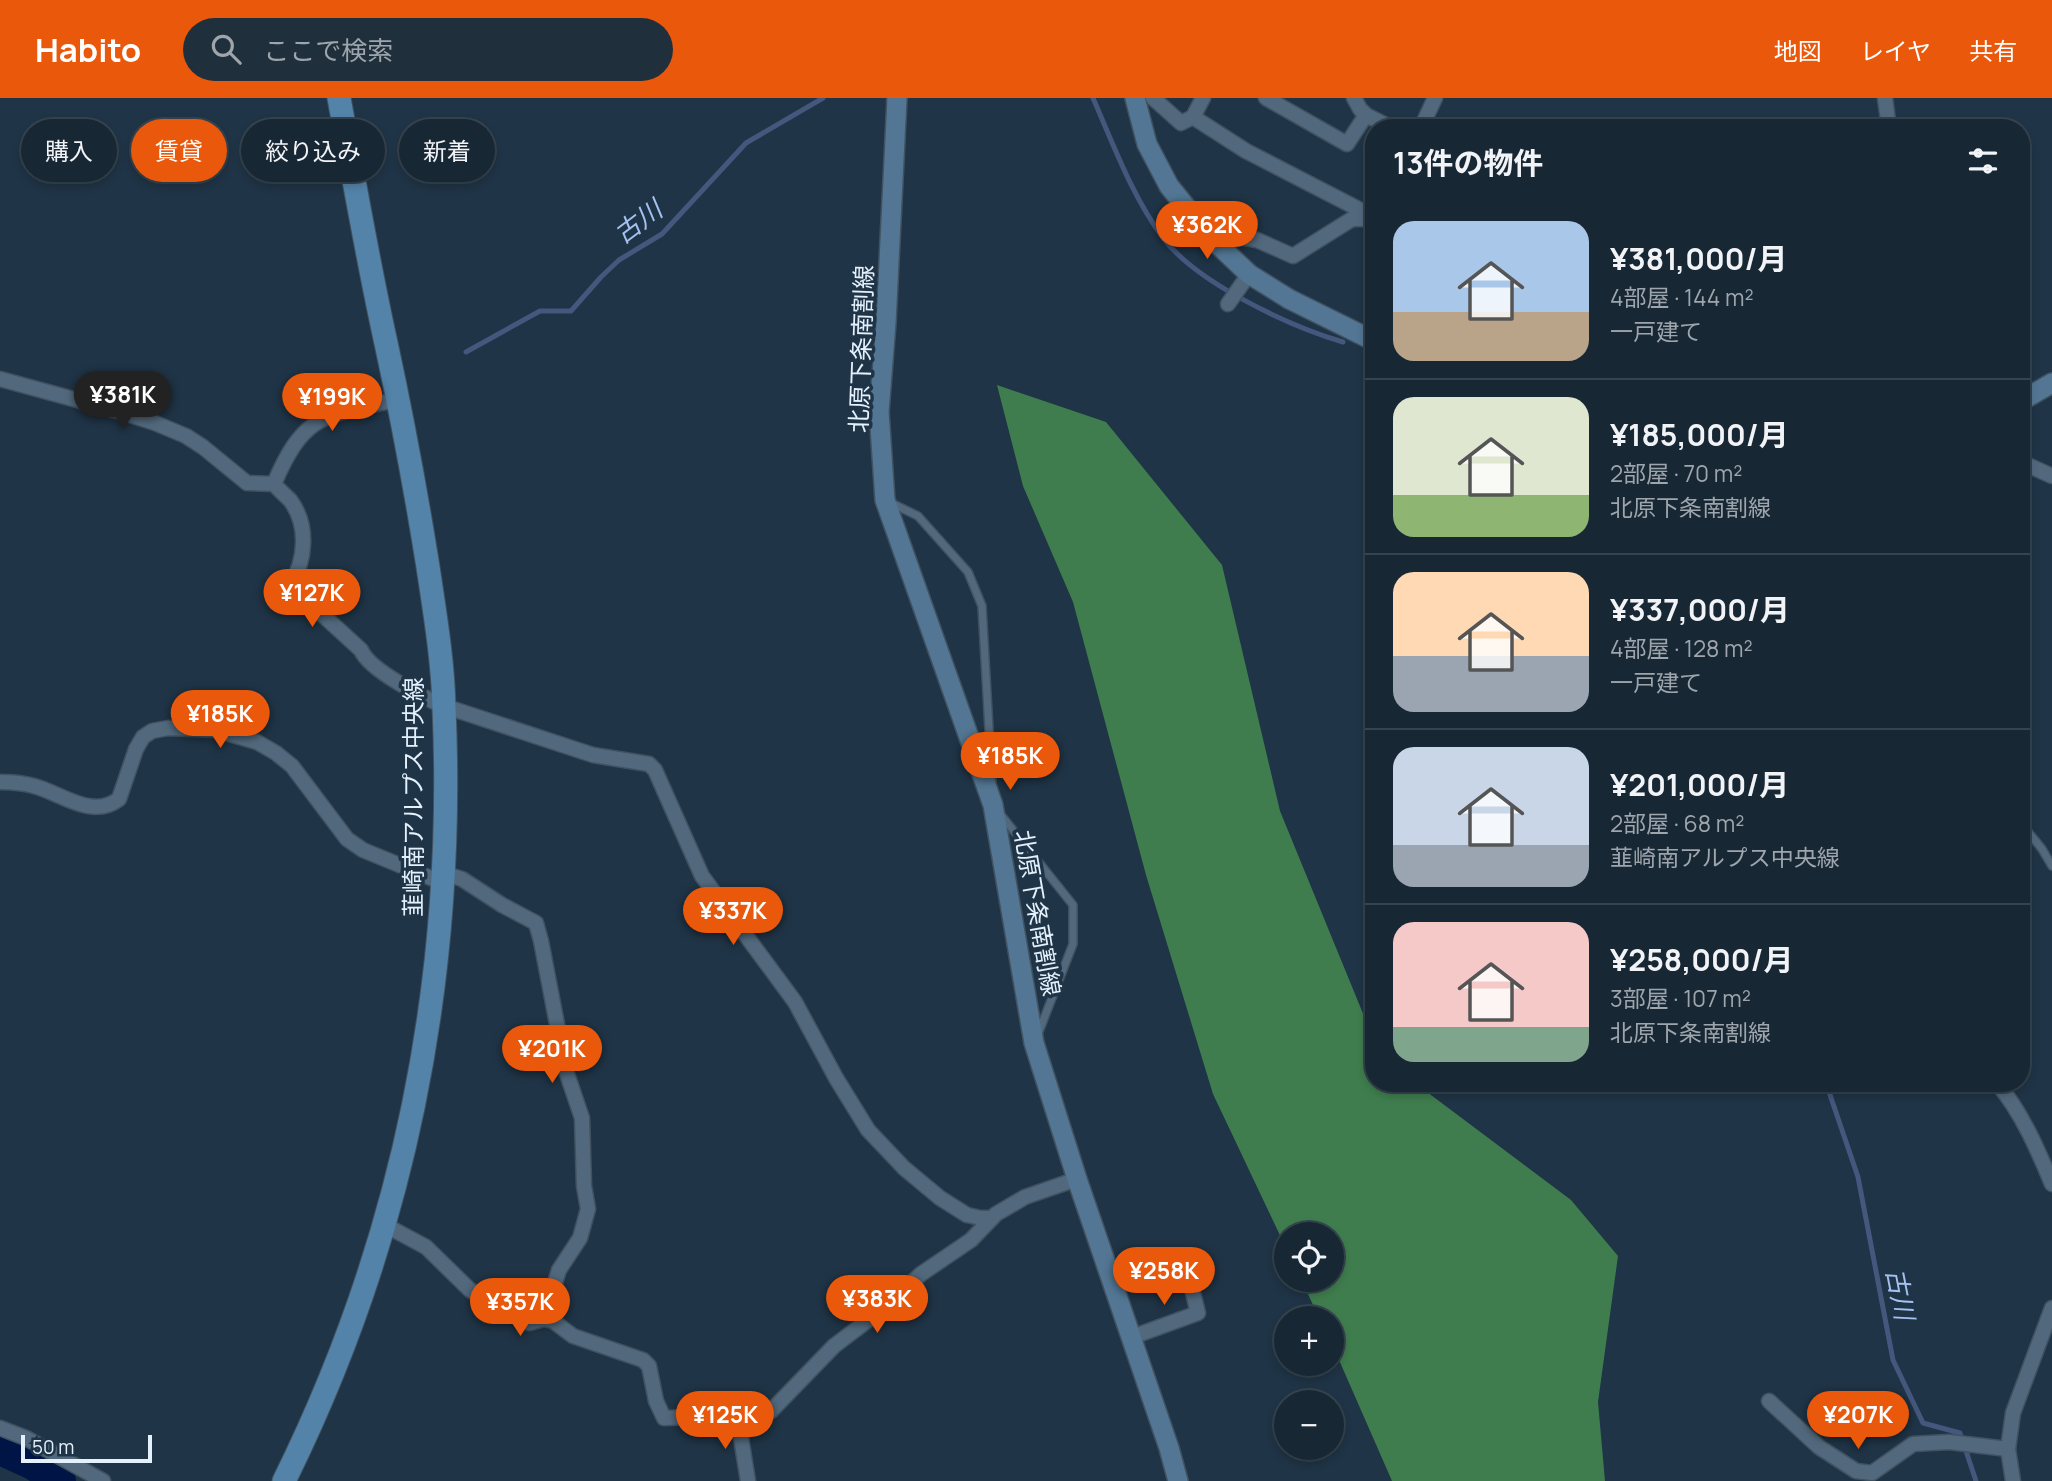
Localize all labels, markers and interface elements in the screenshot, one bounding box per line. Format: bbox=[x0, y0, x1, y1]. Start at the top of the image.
search box bbox=[183, 18, 673, 81]
text: Habito bbox=[35, 27, 141, 72]
icon: search bbox=[207, 30, 245, 68]
text: ここで検索 bbox=[263, 32, 393, 68]
text: 地図 bbox=[1774, 34, 1822, 67]
text: レイヤ bbox=[1860, 34, 1931, 67]
text: 共有 bbox=[1969, 34, 2017, 67]
chip: 購入 bbox=[21, 119, 117, 182]
chip: 賃貸 bbox=[131, 119, 227, 182]
chip: 絞り込み bbox=[241, 119, 385, 182]
chip: 新着 bbox=[399, 119, 495, 182]
text: 13件の物件 bbox=[1393, 142, 1544, 183]
icon: filters bbox=[1964, 142, 2002, 180]
water label: 古川 bbox=[606, 189, 671, 251]
pin: ¥362K bbox=[1158, 202, 1256, 261]
text: ¥362K bbox=[1172, 208, 1242, 240]
text: ¥381,000/月 bbox=[1610, 238, 1787, 279]
icon: home bbox=[1449, 249, 1533, 333]
street label: 北原下条南割線 bbox=[841, 264, 880, 433]
text: 4部屋 · 144 m² bbox=[1610, 281, 1754, 313]
text: 一戸建て bbox=[1610, 315, 1702, 347]
pin: ¥381K bbox=[74, 372, 172, 431]
pin: ¥199K bbox=[283, 374, 381, 433]
text: ¥381K bbox=[90, 378, 156, 410]
text: ¥199K bbox=[298, 380, 366, 412]
text: ¥185,000/月 bbox=[1610, 414, 1789, 455]
icon: home bbox=[1449, 425, 1533, 509]
text: 2部屋 · 70 m² bbox=[1610, 457, 1742, 489]
text: 北原下条南割線 bbox=[1610, 491, 1771, 523]
pin: ¥127K bbox=[263, 570, 361, 629]
text: ¥127K bbox=[280, 576, 345, 608]
text: ¥337,000/月 bbox=[1610, 589, 1790, 630]
icon: home bbox=[1449, 600, 1533, 684]
text: 4部屋 · 128 m² bbox=[1610, 632, 1753, 664]
text: 一戸建て bbox=[1610, 666, 1702, 698]
street label: 韮崎南アルプス中央線 bbox=[396, 677, 429, 917]
pin: ¥185K bbox=[171, 690, 269, 750]
text: ¥185K bbox=[187, 697, 253, 729]
pin: ¥185K bbox=[961, 732, 1059, 792]
text: ¥185K bbox=[977, 739, 1043, 771]
text: ¥201,000/月 bbox=[1610, 764, 1789, 805]
icon: home bbox=[1449, 775, 1533, 859]
text: 2部屋 · 68 m² bbox=[1610, 807, 1744, 839]
street label: 北原下条南割線 bbox=[1008, 827, 1069, 998]
text: 韮崎南アルプス中央線 bbox=[1610, 841, 1840, 873]
pin: ¥337K bbox=[684, 888, 782, 947]
text: ¥337K bbox=[699, 894, 767, 926]
text: ¥258,000/月 bbox=[1610, 939, 1793, 980]
icon: home bbox=[1449, 950, 1533, 1034]
text: 3部屋 · 107 m² bbox=[1610, 982, 1751, 1014]
text: 北原下条南割線 bbox=[1610, 1016, 1771, 1048]
pin: ¥201K bbox=[503, 1026, 601, 1085]
text: ¥201K bbox=[518, 1032, 586, 1064]
map controls bbox=[1274, 1222, 1344, 1460]
button: locate bbox=[1274, 1222, 1344, 1292]
pin: ¥258K bbox=[1115, 1248, 1213, 1307]
text: ¥258K bbox=[1129, 1254, 1199, 1286]
water label: 古川 bbox=[1878, 1265, 1924, 1326]
pin: ¥383K bbox=[828, 1276, 926, 1335]
pin: ¥357K bbox=[471, 1278, 569, 1338]
text: ¥383K bbox=[842, 1282, 912, 1314]
text: ¥357K bbox=[486, 1285, 554, 1317]
button: + bbox=[1274, 1306, 1344, 1376]
button: − bbox=[1274, 1390, 1344, 1460]
pin: ¥125K bbox=[676, 1392, 774, 1451]
pin: ¥207K bbox=[1809, 1392, 1907, 1451]
text: ¥125K bbox=[692, 1398, 758, 1430]
text: ¥207K bbox=[1823, 1398, 1893, 1430]
scale bar bbox=[21, 1432, 152, 1464]
text: 50 m bbox=[32, 1434, 74, 1460]

